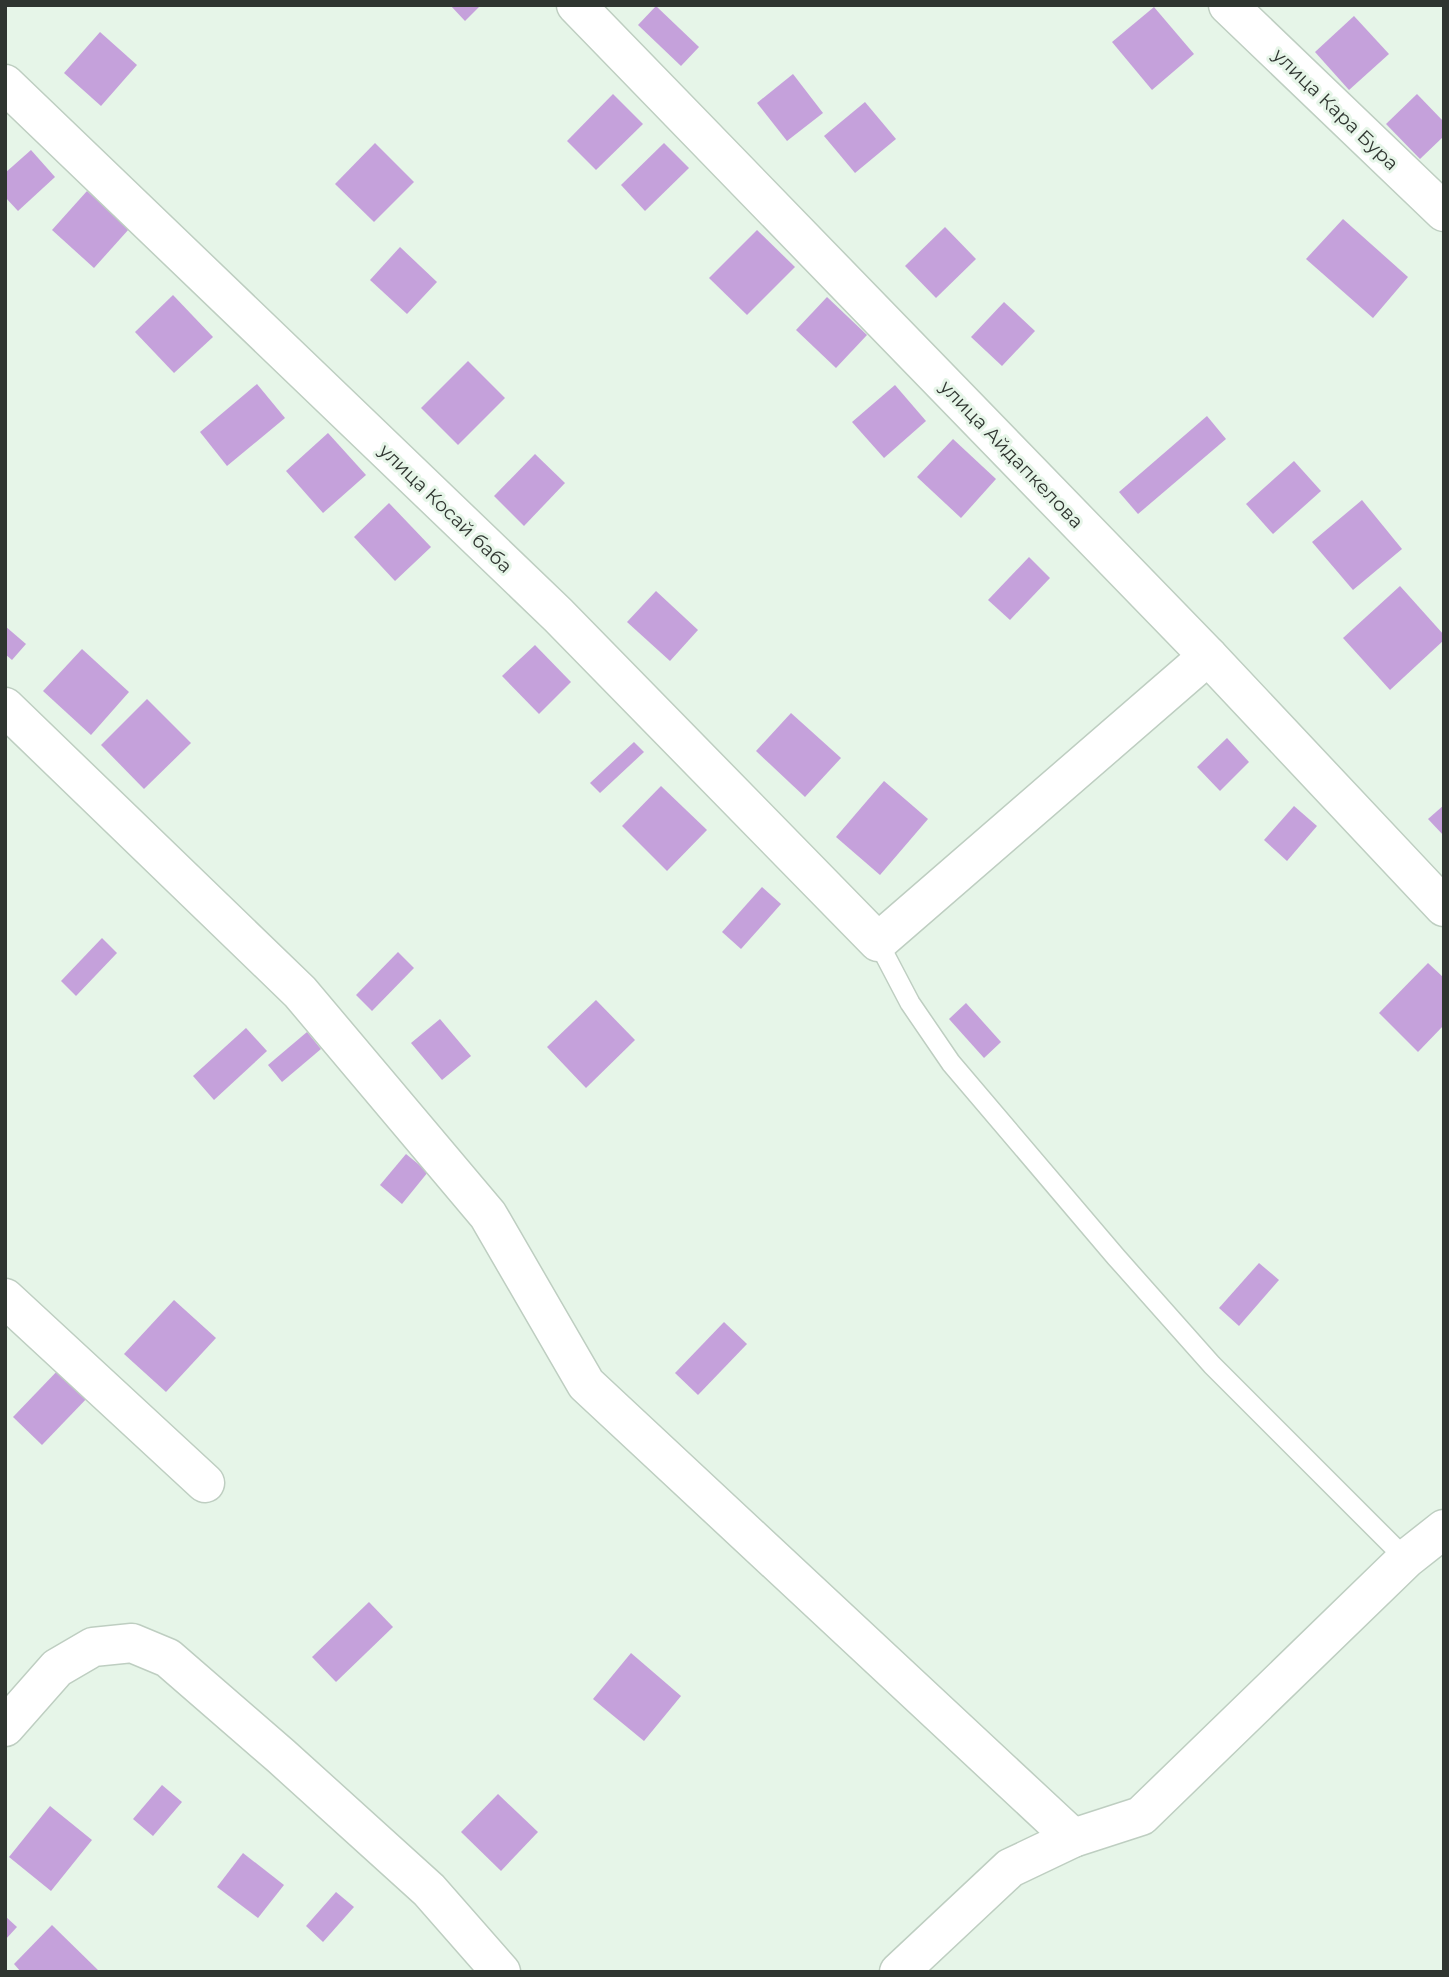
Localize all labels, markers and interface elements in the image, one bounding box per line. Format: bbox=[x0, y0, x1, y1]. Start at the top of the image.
street label: улица Кара Бура bbox=[1267, 43, 1403, 175]
street label: улица Айдапкелова bbox=[934, 375, 1088, 533]
street label: улица Косай баба bbox=[374, 438, 517, 578]

